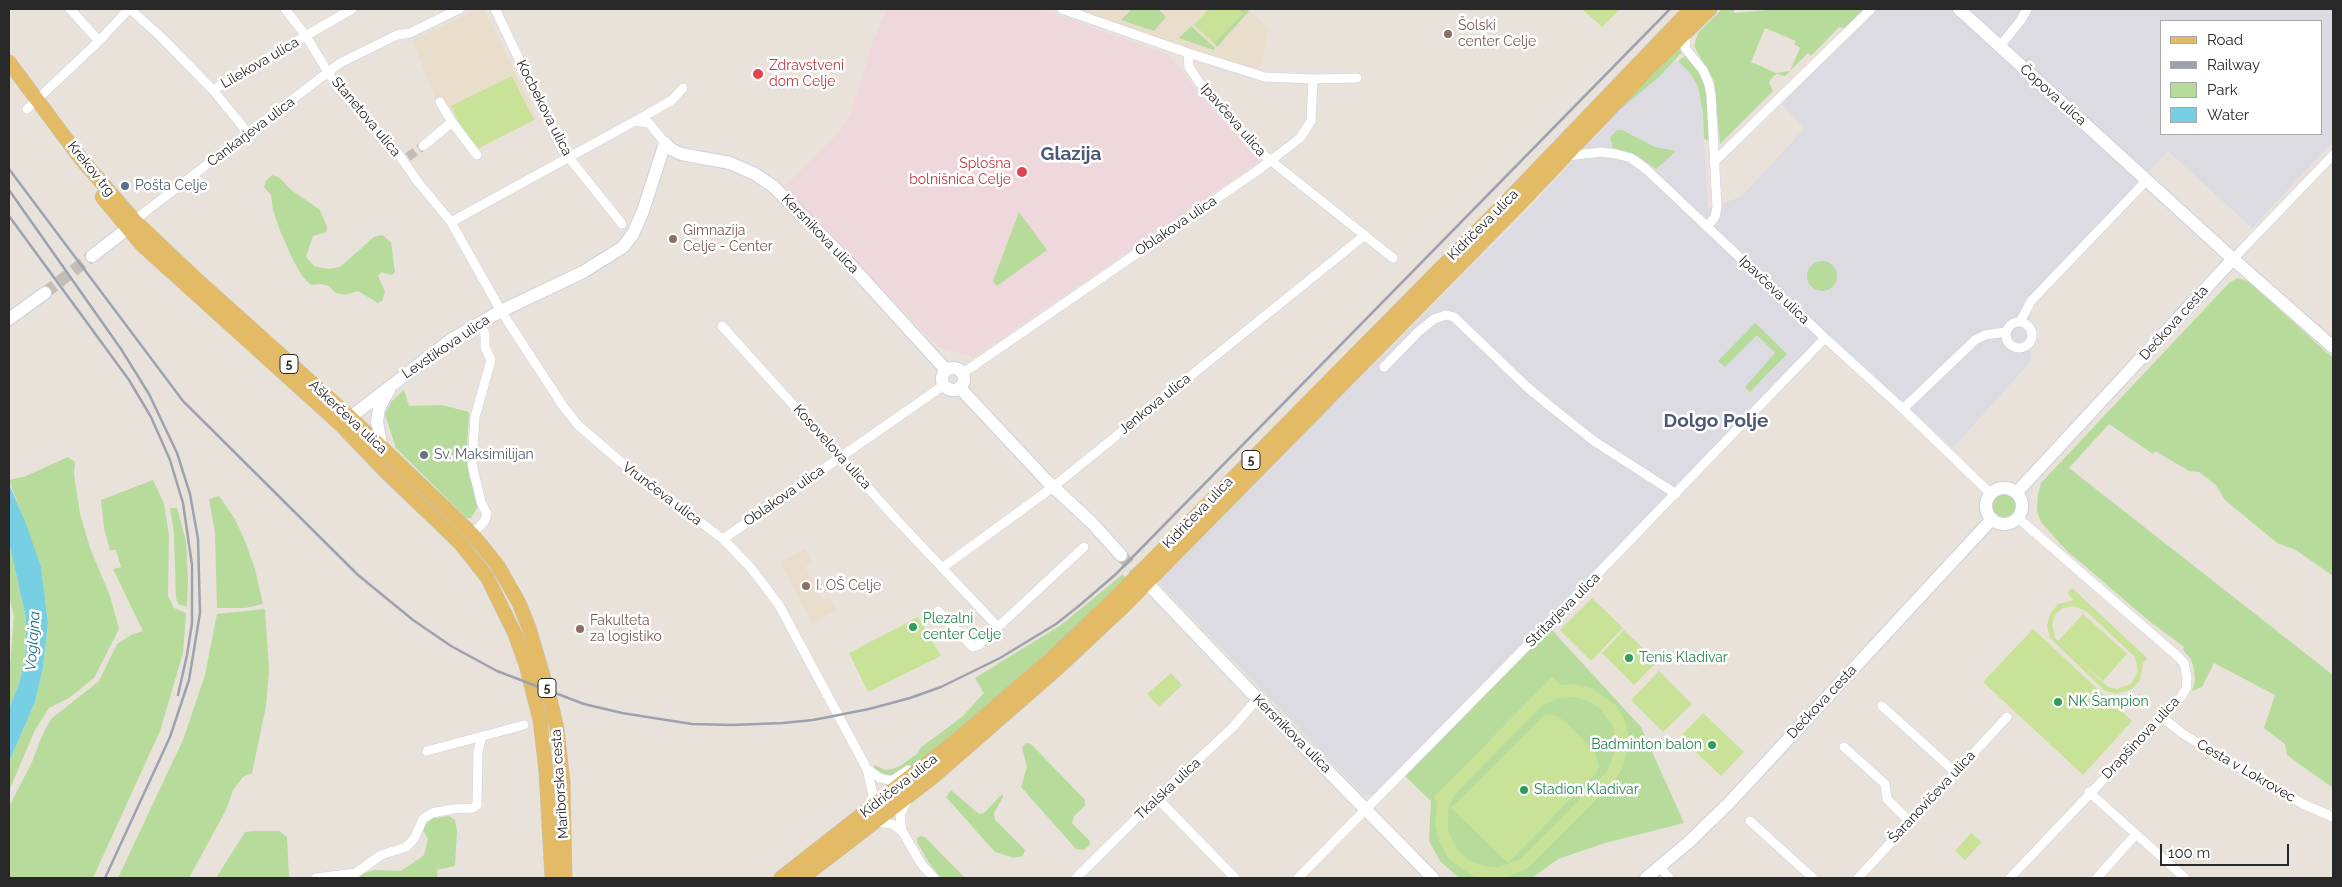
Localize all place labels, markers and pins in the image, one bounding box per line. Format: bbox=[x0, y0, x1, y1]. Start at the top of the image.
place label: Šolski center Celje bbox=[1458, 18, 1536, 50]
marker: Šolski center Celje bbox=[1442, 28, 1454, 40]
place label: Zdravstveni dom Celje bbox=[769, 58, 844, 90]
marker: Zdravstveni dom Celje bbox=[751, 67, 765, 81]
place label: Splošna bolnišnica Celje bbox=[909, 156, 1011, 188]
marker: Splošna bolnišnica Celje bbox=[1015, 165, 1029, 179]
place label: Pošta Celje bbox=[135, 178, 208, 194]
marker: Pošta Celje bbox=[119, 180, 131, 192]
place label: Gimnazija Celje - Center bbox=[683, 223, 773, 256]
marker: Gimnazija Celje - Center bbox=[667, 233, 679, 245]
place label: Sv. Maksimilijan bbox=[434, 447, 534, 463]
marker: Sv. Maksimilijan bbox=[418, 449, 430, 461]
place label: I. OŠ Celje bbox=[816, 578, 881, 594]
marker: I. OŠ Celje bbox=[800, 580, 812, 592]
place label: Plezalni center Celje bbox=[923, 611, 1001, 644]
place label: Fakulteta za logistiko bbox=[590, 613, 662, 646]
marker: Plezalni center Celje bbox=[907, 621, 919, 633]
marker: Fakulteta za logistiko bbox=[574, 623, 586, 635]
place label: Tenis Kladivar bbox=[1639, 650, 1728, 666]
marker: Tenis Kladivar bbox=[1623, 652, 1635, 664]
place label: NK Šampion bbox=[2068, 694, 2149, 710]
marker: NK Šampion bbox=[2052, 696, 2064, 708]
place label: Badminton balon bbox=[1591, 737, 1702, 753]
marker: Badminton balon bbox=[1706, 739, 1718, 751]
place label: Stadion Kladivar bbox=[1534, 782, 1639, 798]
marker: Stadion Kladivar bbox=[1518, 784, 1530, 796]

